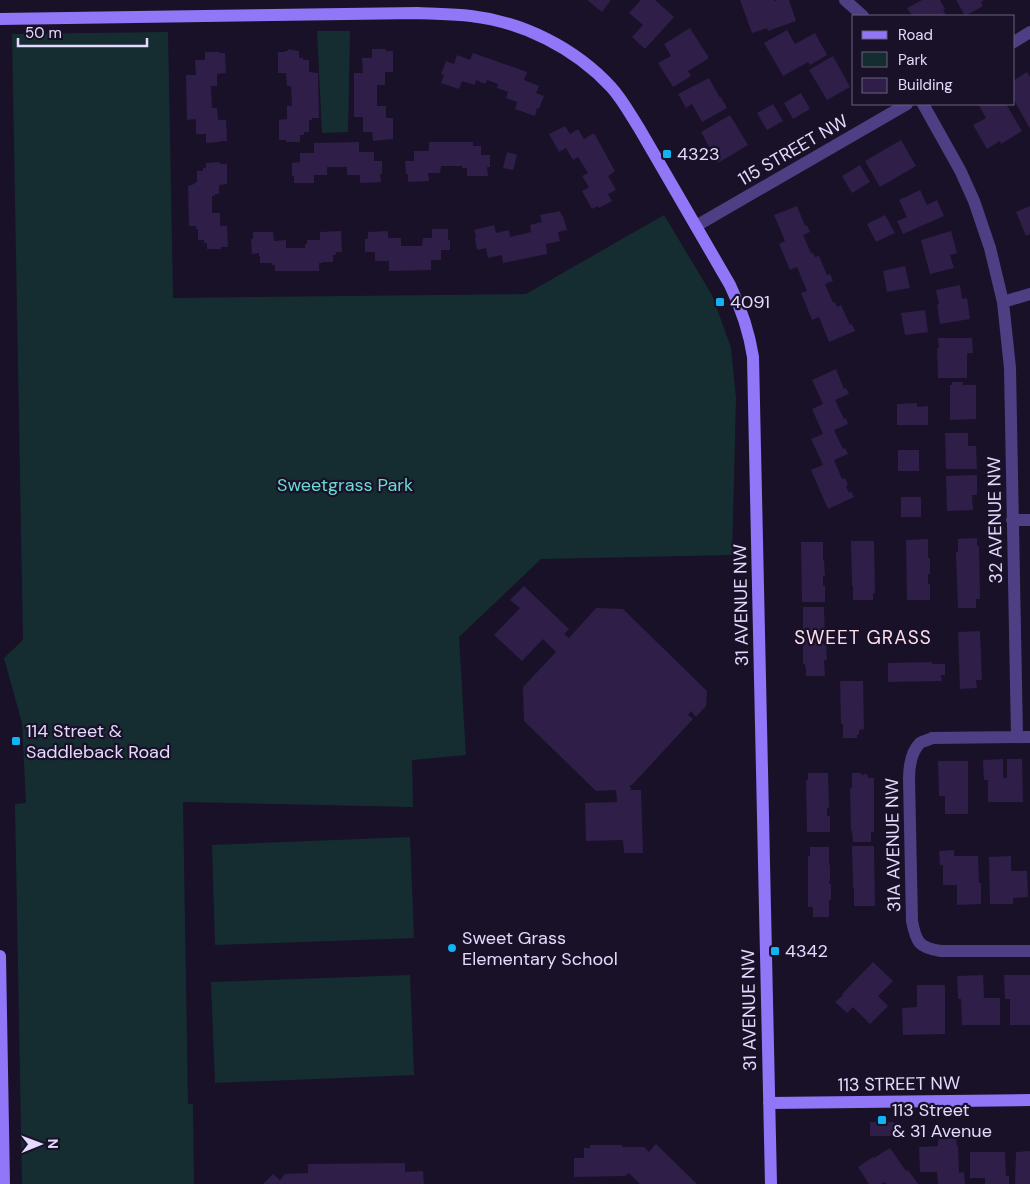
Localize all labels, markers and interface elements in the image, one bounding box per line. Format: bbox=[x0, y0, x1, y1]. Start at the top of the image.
scale bar bbox=[18, 15, 146, 47]
legend bbox=[852, 15, 1015, 105]
text: 50 m bbox=[25, 23, 62, 43]
text: Road bbox=[898, 25, 933, 45]
text: Park bbox=[898, 50, 928, 70]
text: Building bbox=[898, 75, 953, 95]
street label: 115 STREET NW bbox=[734, 109, 852, 191]
place label: 4323 bbox=[677, 142, 720, 166]
marker: 4323 bbox=[661, 148, 673, 160]
place label: 4091 bbox=[730, 290, 770, 314]
marker: 4091 bbox=[714, 296, 726, 308]
street label: 32 AVENUE NW bbox=[982, 456, 1008, 584]
park label: Sweetgrass Park bbox=[277, 473, 413, 497]
street label: 31 AVENUE NW bbox=[728, 544, 754, 666]
district label: SWEET GRASS bbox=[794, 625, 932, 650]
place label: 114 Street & Saddleback Road bbox=[26, 719, 170, 764]
marker: 114 Street & Saddleback Road bbox=[10, 735, 22, 747]
street label: 31A AVENUE NW bbox=[880, 778, 906, 912]
place label: Sweet Grass Elementary School bbox=[462, 926, 618, 971]
place label: 4342 bbox=[785, 939, 828, 963]
marker: Sweet Grass Elementary School bbox=[446, 942, 458, 954]
marker: 4342 bbox=[769, 945, 781, 957]
street label: 31 AVENUE NW bbox=[736, 949, 762, 1071]
street label: 113 STREET NW bbox=[837, 1071, 961, 1097]
place label: 113 Street & 31 Avenue bbox=[892, 1098, 992, 1143]
marker: 113 Street & 31 Avenue bbox=[876, 1114, 888, 1126]
north arrow bbox=[15, 1119, 65, 1169]
text: N bbox=[44, 1139, 62, 1149]

